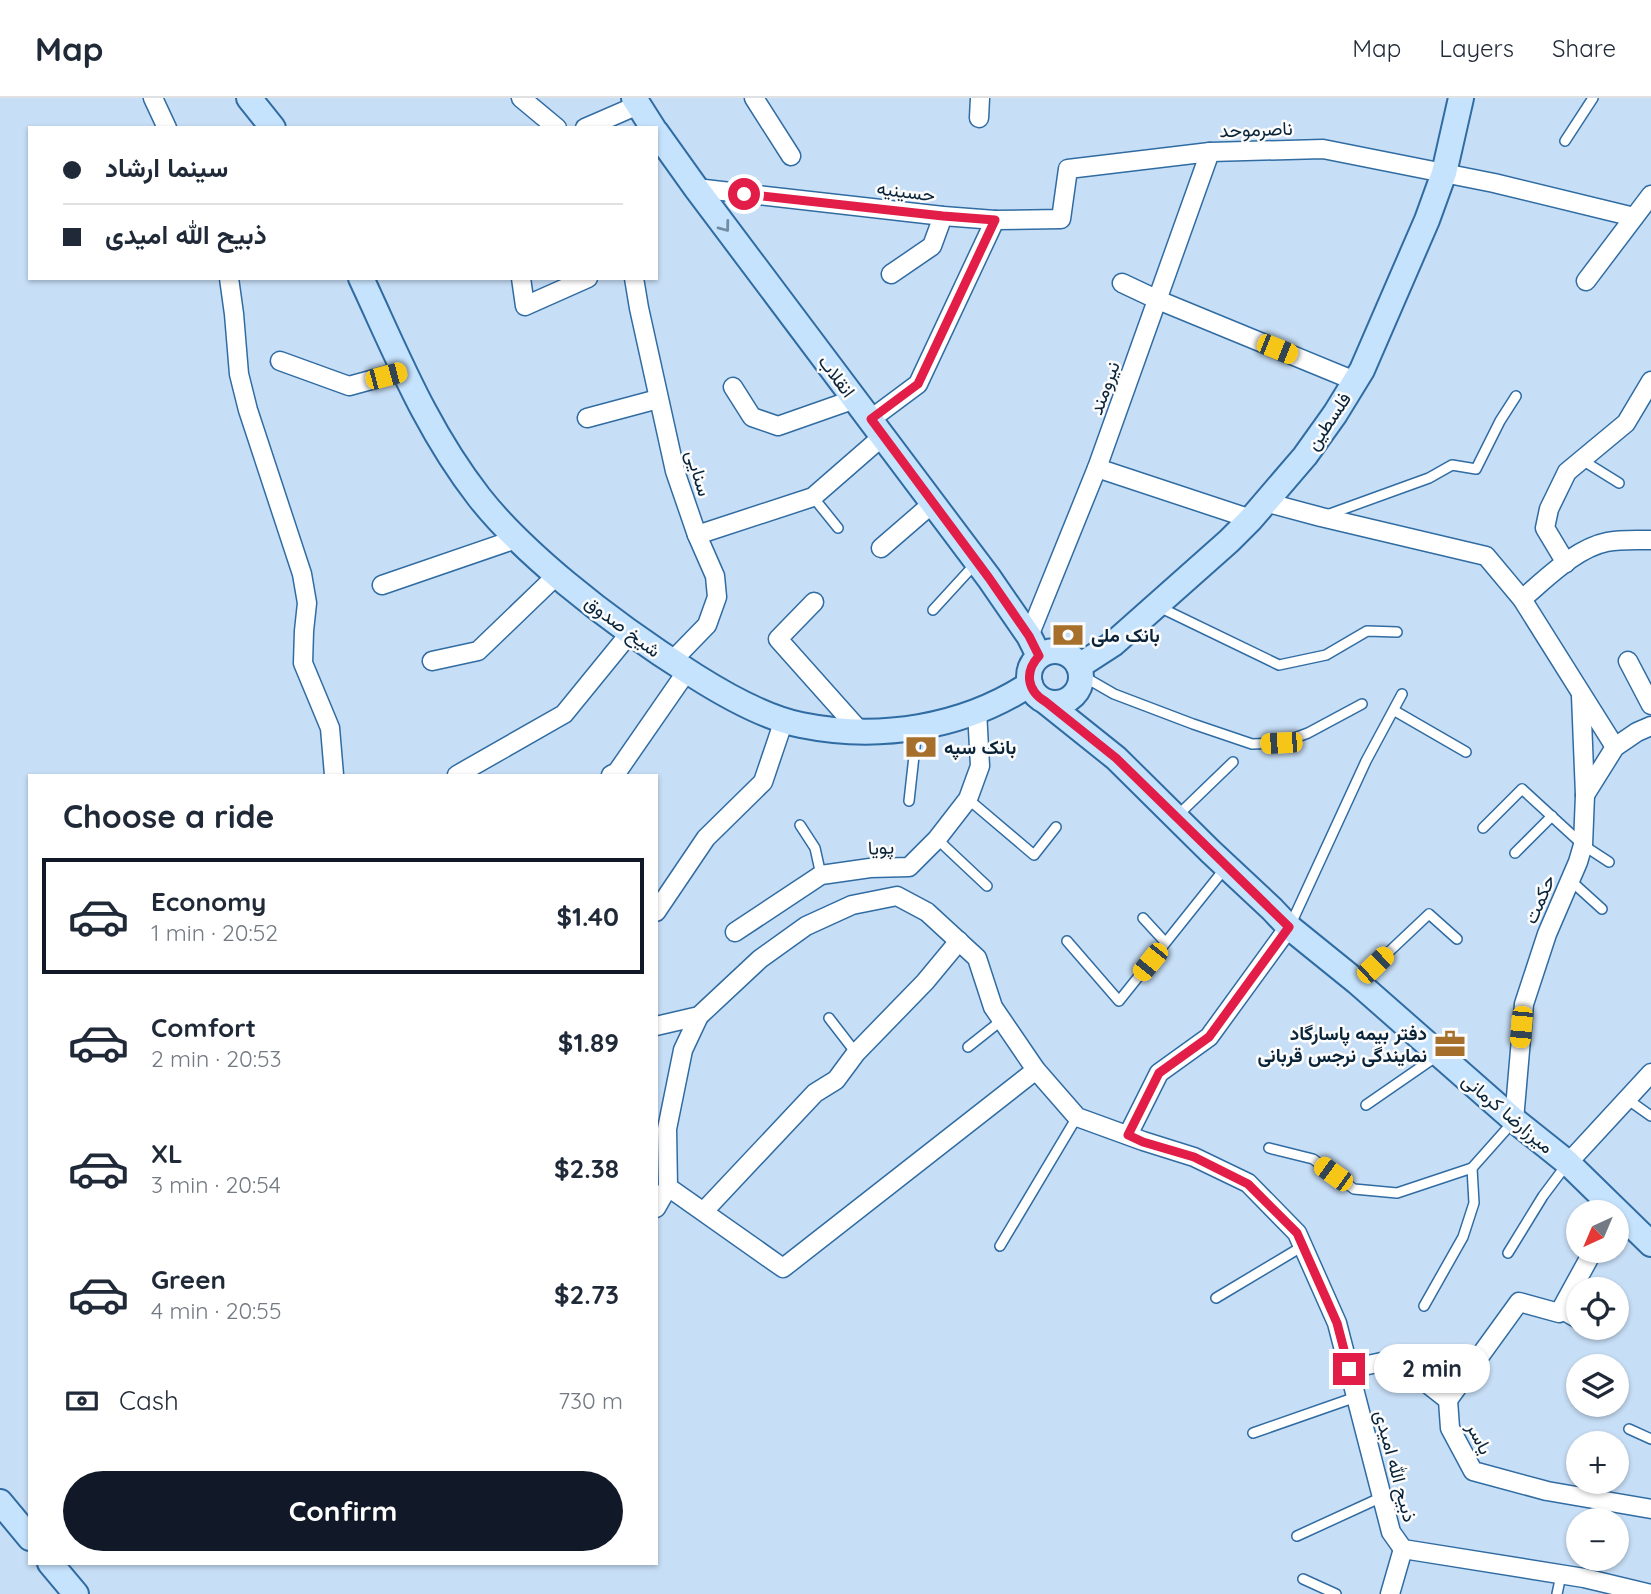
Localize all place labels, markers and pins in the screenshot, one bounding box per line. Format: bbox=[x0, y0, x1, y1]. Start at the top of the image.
bank icon: بانک ملی bbox=[1051, 618, 1085, 652]
place label: بانک ملی bbox=[1091, 623, 1160, 647]
bank icon: بانک سپه bbox=[904, 730, 938, 764]
place label: بانک سپه bbox=[944, 735, 1016, 761]
place label: دفتر بیمه پاسارگاد نمایندگی نرجس قربانی bbox=[1258, 1021, 1427, 1068]
office icon: دفتر بیمه پاسارگاد نمایندگی نرجس قربانی bbox=[1433, 1027, 1467, 1061]

